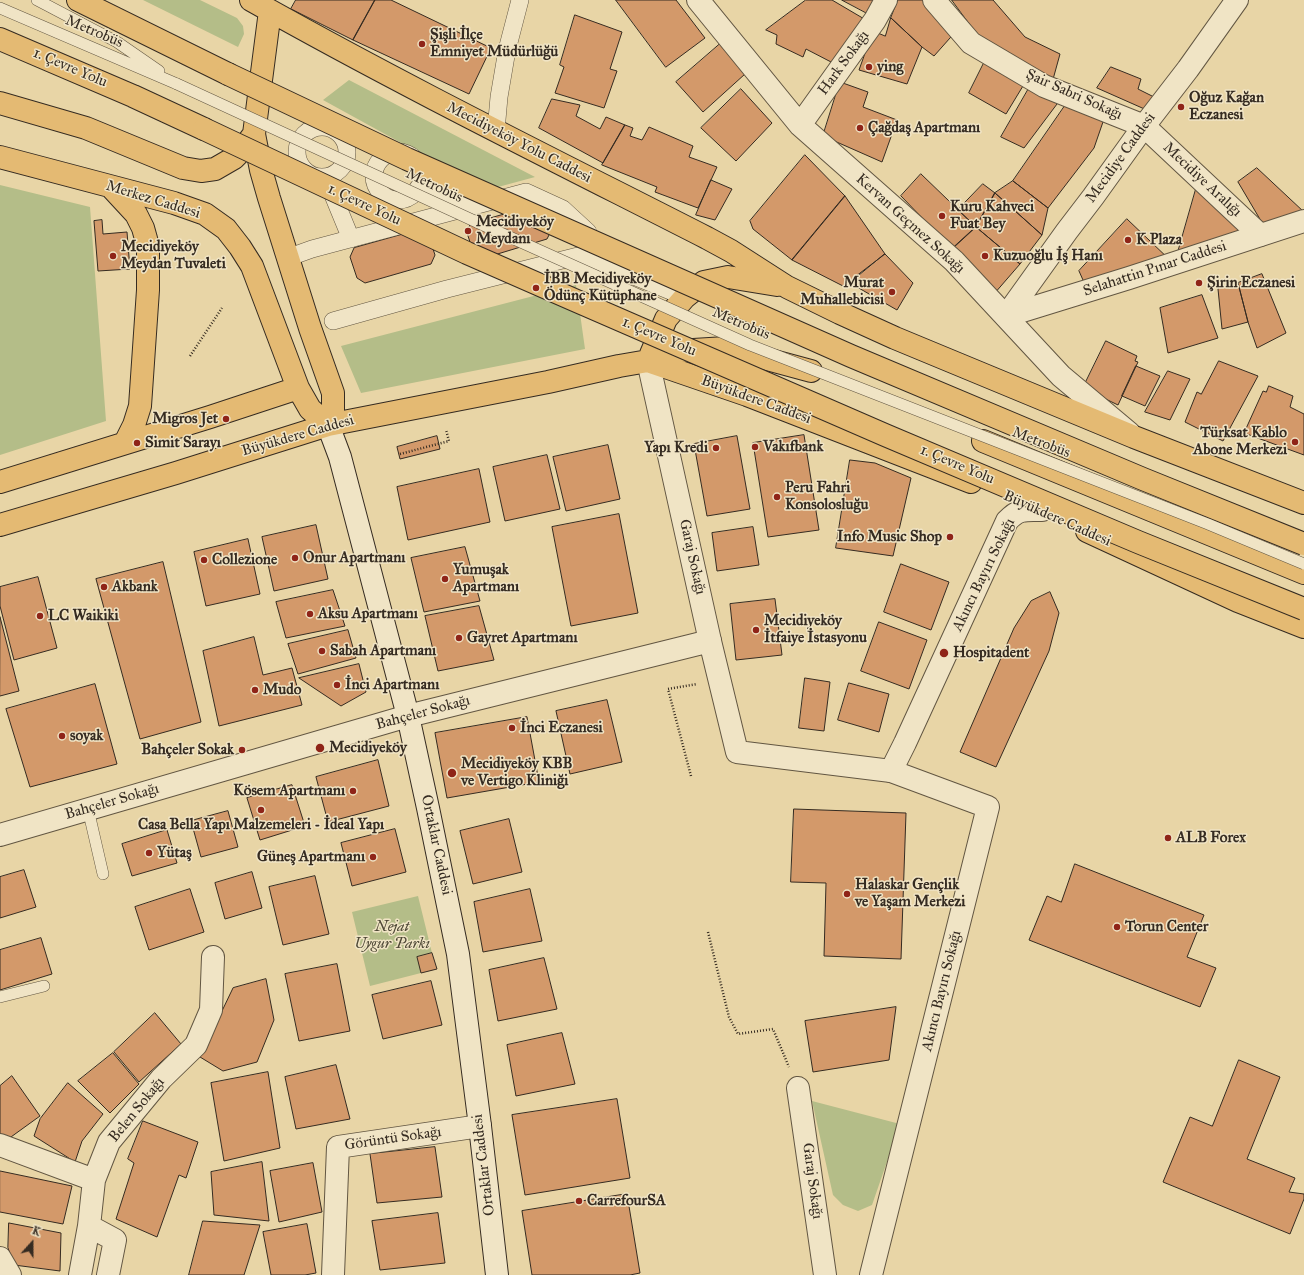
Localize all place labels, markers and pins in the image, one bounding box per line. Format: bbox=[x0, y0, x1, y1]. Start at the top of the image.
place label: Şişli İlçe Emniyet Müdürlüğü bbox=[430, 26, 558, 61]
marker: Şişli İlçe Emniyet Müdürlüğü bbox=[417, 39, 427, 49]
place label: ying bbox=[877, 58, 903, 76]
marker: ying bbox=[864, 62, 874, 72]
place label: Oğuz Kağan Eczanesi bbox=[1189, 89, 1264, 124]
marker: Oğuz Kağan Eczanesi bbox=[1176, 102, 1186, 112]
place label: Çağdaş Apartmanı bbox=[868, 119, 980, 137]
marker: Çağdaş Apartmanı bbox=[855, 123, 865, 133]
place label: Kuru Kahveci Fuat Bey bbox=[950, 198, 1034, 233]
marker: Kuru Kahveci Fuat Bey bbox=[937, 211, 947, 221]
place label: Mecidiyeköy Meydanı bbox=[476, 213, 554, 248]
marker: Mecidiyeköy Meydanı bbox=[463, 226, 473, 236]
place label: K Plaza bbox=[1136, 231, 1182, 249]
marker: K Plaza bbox=[1123, 235, 1133, 245]
place label: Mecidiyeköy Meydan Tuvaleti bbox=[121, 238, 226, 273]
place label: Kuzuoğlu İş Hanı bbox=[993, 247, 1103, 265]
marker: Mecidiyeköy Meydan Tuvaleti bbox=[108, 251, 118, 261]
marker: Kuzuoğlu İş Hanı bbox=[980, 251, 990, 261]
place label: İBB Mecidiyeköy Ödünç Kütüphane bbox=[544, 270, 657, 305]
place label: Murat Muhallebicisi bbox=[800, 274, 884, 309]
place label: Şirin Eczanesi bbox=[1207, 274, 1295, 292]
marker: Şirin Eczanesi bbox=[1194, 278, 1204, 288]
marker: İBB Mecidiyeköy Ödünç Kütüphane bbox=[531, 283, 541, 293]
marker: Murat Muhallebicisi bbox=[887, 287, 897, 297]
place label: Migros Jet bbox=[152, 410, 218, 428]
marker: Migros Jet bbox=[221, 414, 231, 424]
place label: Türksat Kablo Abone Merkezi bbox=[1193, 424, 1287, 459]
place label: Simit Sarayı bbox=[145, 434, 221, 452]
marker: Türksat Kablo Abone Merkezi bbox=[1290, 437, 1300, 447]
marker: Simit Sarayı bbox=[132, 438, 142, 448]
place label: Vakıfbank bbox=[763, 438, 823, 456]
place label: Yapı Kredi bbox=[644, 439, 708, 457]
marker: Vakıfbank bbox=[750, 442, 760, 452]
marker: Yapı Kredi bbox=[711, 443, 721, 453]
place label: Peru Fahri Konsolosluğu bbox=[785, 479, 868, 514]
marker: Peru Fahri Konsolosluğu bbox=[772, 492, 782, 502]
place label: Info Music Shop bbox=[837, 528, 942, 546]
marker: Info Music Shop bbox=[945, 532, 955, 542]
place label: Onur Apartmanı bbox=[303, 549, 405, 567]
place label: Collezione bbox=[212, 551, 277, 569]
marker: Onur Apartmanı bbox=[290, 553, 300, 563]
marker: Collezione bbox=[199, 555, 209, 565]
place label: Yumuşak Apartmanı bbox=[453, 561, 519, 596]
marker: Yumuşak Apartmanı bbox=[440, 574, 450, 584]
place label: Akbank bbox=[112, 578, 158, 596]
marker: Akbank bbox=[99, 582, 109, 592]
place label: Aksu Apartmanı bbox=[318, 605, 418, 623]
place label: LC Waikiki bbox=[48, 607, 119, 625]
marker: Aksu Apartmanı bbox=[305, 609, 315, 619]
marker: LC Waikiki bbox=[35, 611, 45, 621]
place label: Mecidiyeköy İtfaiye İstasyonu bbox=[764, 612, 867, 647]
marker: Mecidiyeköy İtfaiye İstasyonu bbox=[751, 625, 761, 635]
place label: Gayret Apartmanı bbox=[467, 629, 578, 647]
marker: Gayret Apartmanı bbox=[454, 633, 464, 643]
place label: Sabah Apartmanı bbox=[330, 642, 436, 660]
place label: Hospitadent bbox=[953, 644, 1029, 662]
marker: Sabah Apartmanı bbox=[317, 646, 327, 656]
marker: Hospitadent bbox=[938, 647, 950, 659]
place label: İnci Apartmanı bbox=[345, 676, 439, 694]
marker: İnci Apartmanı bbox=[332, 680, 342, 690]
place label: Mudo bbox=[263, 681, 302, 699]
marker: Mudo bbox=[250, 685, 260, 695]
place label: İnci Eczanesi bbox=[520, 719, 603, 737]
marker: İnci Eczanesi bbox=[507, 723, 517, 733]
place label: soyak bbox=[70, 727, 103, 745]
marker: soyak bbox=[57, 731, 67, 741]
place label: Mecidiyeköy bbox=[329, 739, 407, 757]
place label: Bahçeler Sokak bbox=[141, 741, 234, 759]
marker: Mecidiyeköy bbox=[314, 742, 326, 754]
marker: Bahçeler Sokak bbox=[237, 745, 247, 755]
place label: Mecidiyeköy KBB ve Vertigo Kliniği bbox=[461, 755, 572, 790]
marker: Mecidiyeköy KBB ve Vertigo Kliniği bbox=[446, 767, 458, 779]
place label: Kösem Apartmanı bbox=[233, 782, 345, 800]
marker: Kösem Apartmanı bbox=[348, 786, 358, 796]
marker: Casa Bella Yapı Malzemeleri - İdeal Yapı bbox=[256, 805, 266, 815]
place label: Casa Bella Yapı Malzemeleri - İdeal Yapı bbox=[138, 816, 384, 834]
place label: ALB Forex bbox=[1176, 829, 1246, 847]
marker: ALB Forex bbox=[1163, 833, 1173, 843]
place label: Yütaş bbox=[157, 844, 192, 862]
marker: Yütaş bbox=[144, 848, 154, 858]
place label: Güneş Apartmanı bbox=[257, 848, 365, 866]
marker: Güneş Apartmanı bbox=[368, 852, 378, 862]
place label: Halaskar Gençlik ve Yaşam Merkezi bbox=[855, 876, 965, 911]
marker: Halaskar Gençlik ve Yaşam Merkezi bbox=[842, 889, 852, 899]
place label: Torun Center bbox=[1125, 918, 1208, 936]
marker: Torun Center bbox=[1112, 922, 1122, 932]
place label: CarrefourSA bbox=[587, 1192, 666, 1210]
marker: CarrefourSA bbox=[574, 1196, 584, 1206]

